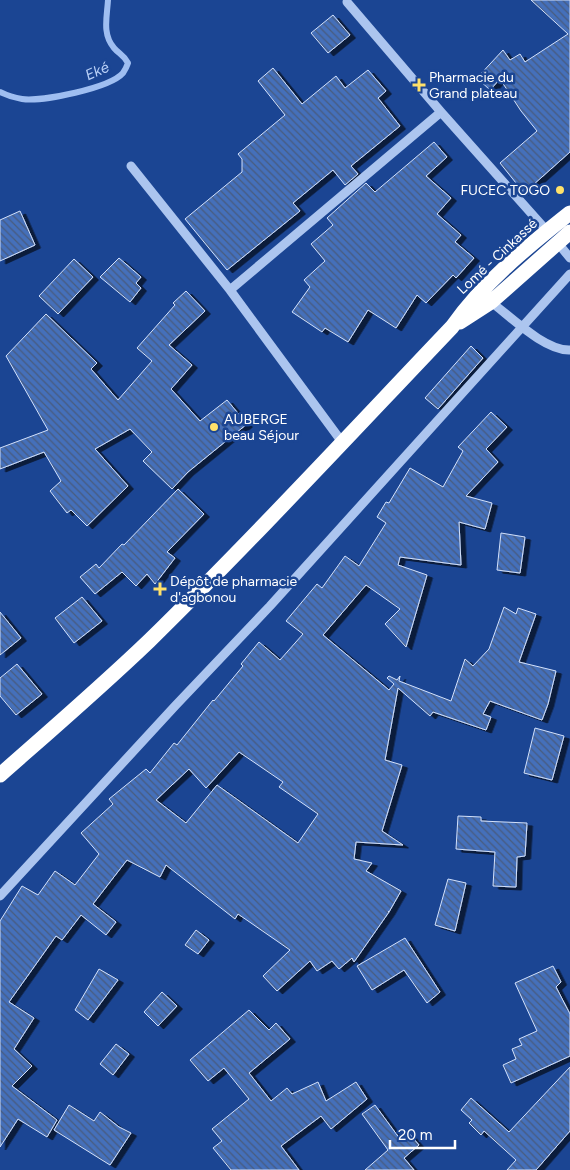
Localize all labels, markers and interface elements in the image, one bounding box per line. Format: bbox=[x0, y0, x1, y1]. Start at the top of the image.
water label: Eké bbox=[82, 58, 112, 84]
place label: Pharmacie du Grand plateau bbox=[429, 69, 517, 102]
marker: Pharmacie du Grand plateau bbox=[413, 79, 425, 91]
place label: FUCEC TOGO bbox=[460, 182, 550, 199]
marker: FUCEC TOGO bbox=[554, 184, 566, 196]
street label: Lomé - Cinkassé bbox=[454, 215, 541, 298]
place label: AUBERGE beau Séjour bbox=[224, 411, 299, 444]
marker: AUBERGE beau Séjour bbox=[208, 421, 220, 433]
place label: Dépôt de pharmacie d'agbonou bbox=[170, 573, 298, 606]
marker: Dépôt de pharmacie d'agbonou bbox=[154, 583, 166, 595]
scale bar bbox=[390, 1118, 455, 1150]
text: 20 m bbox=[398, 1126, 432, 1144]

